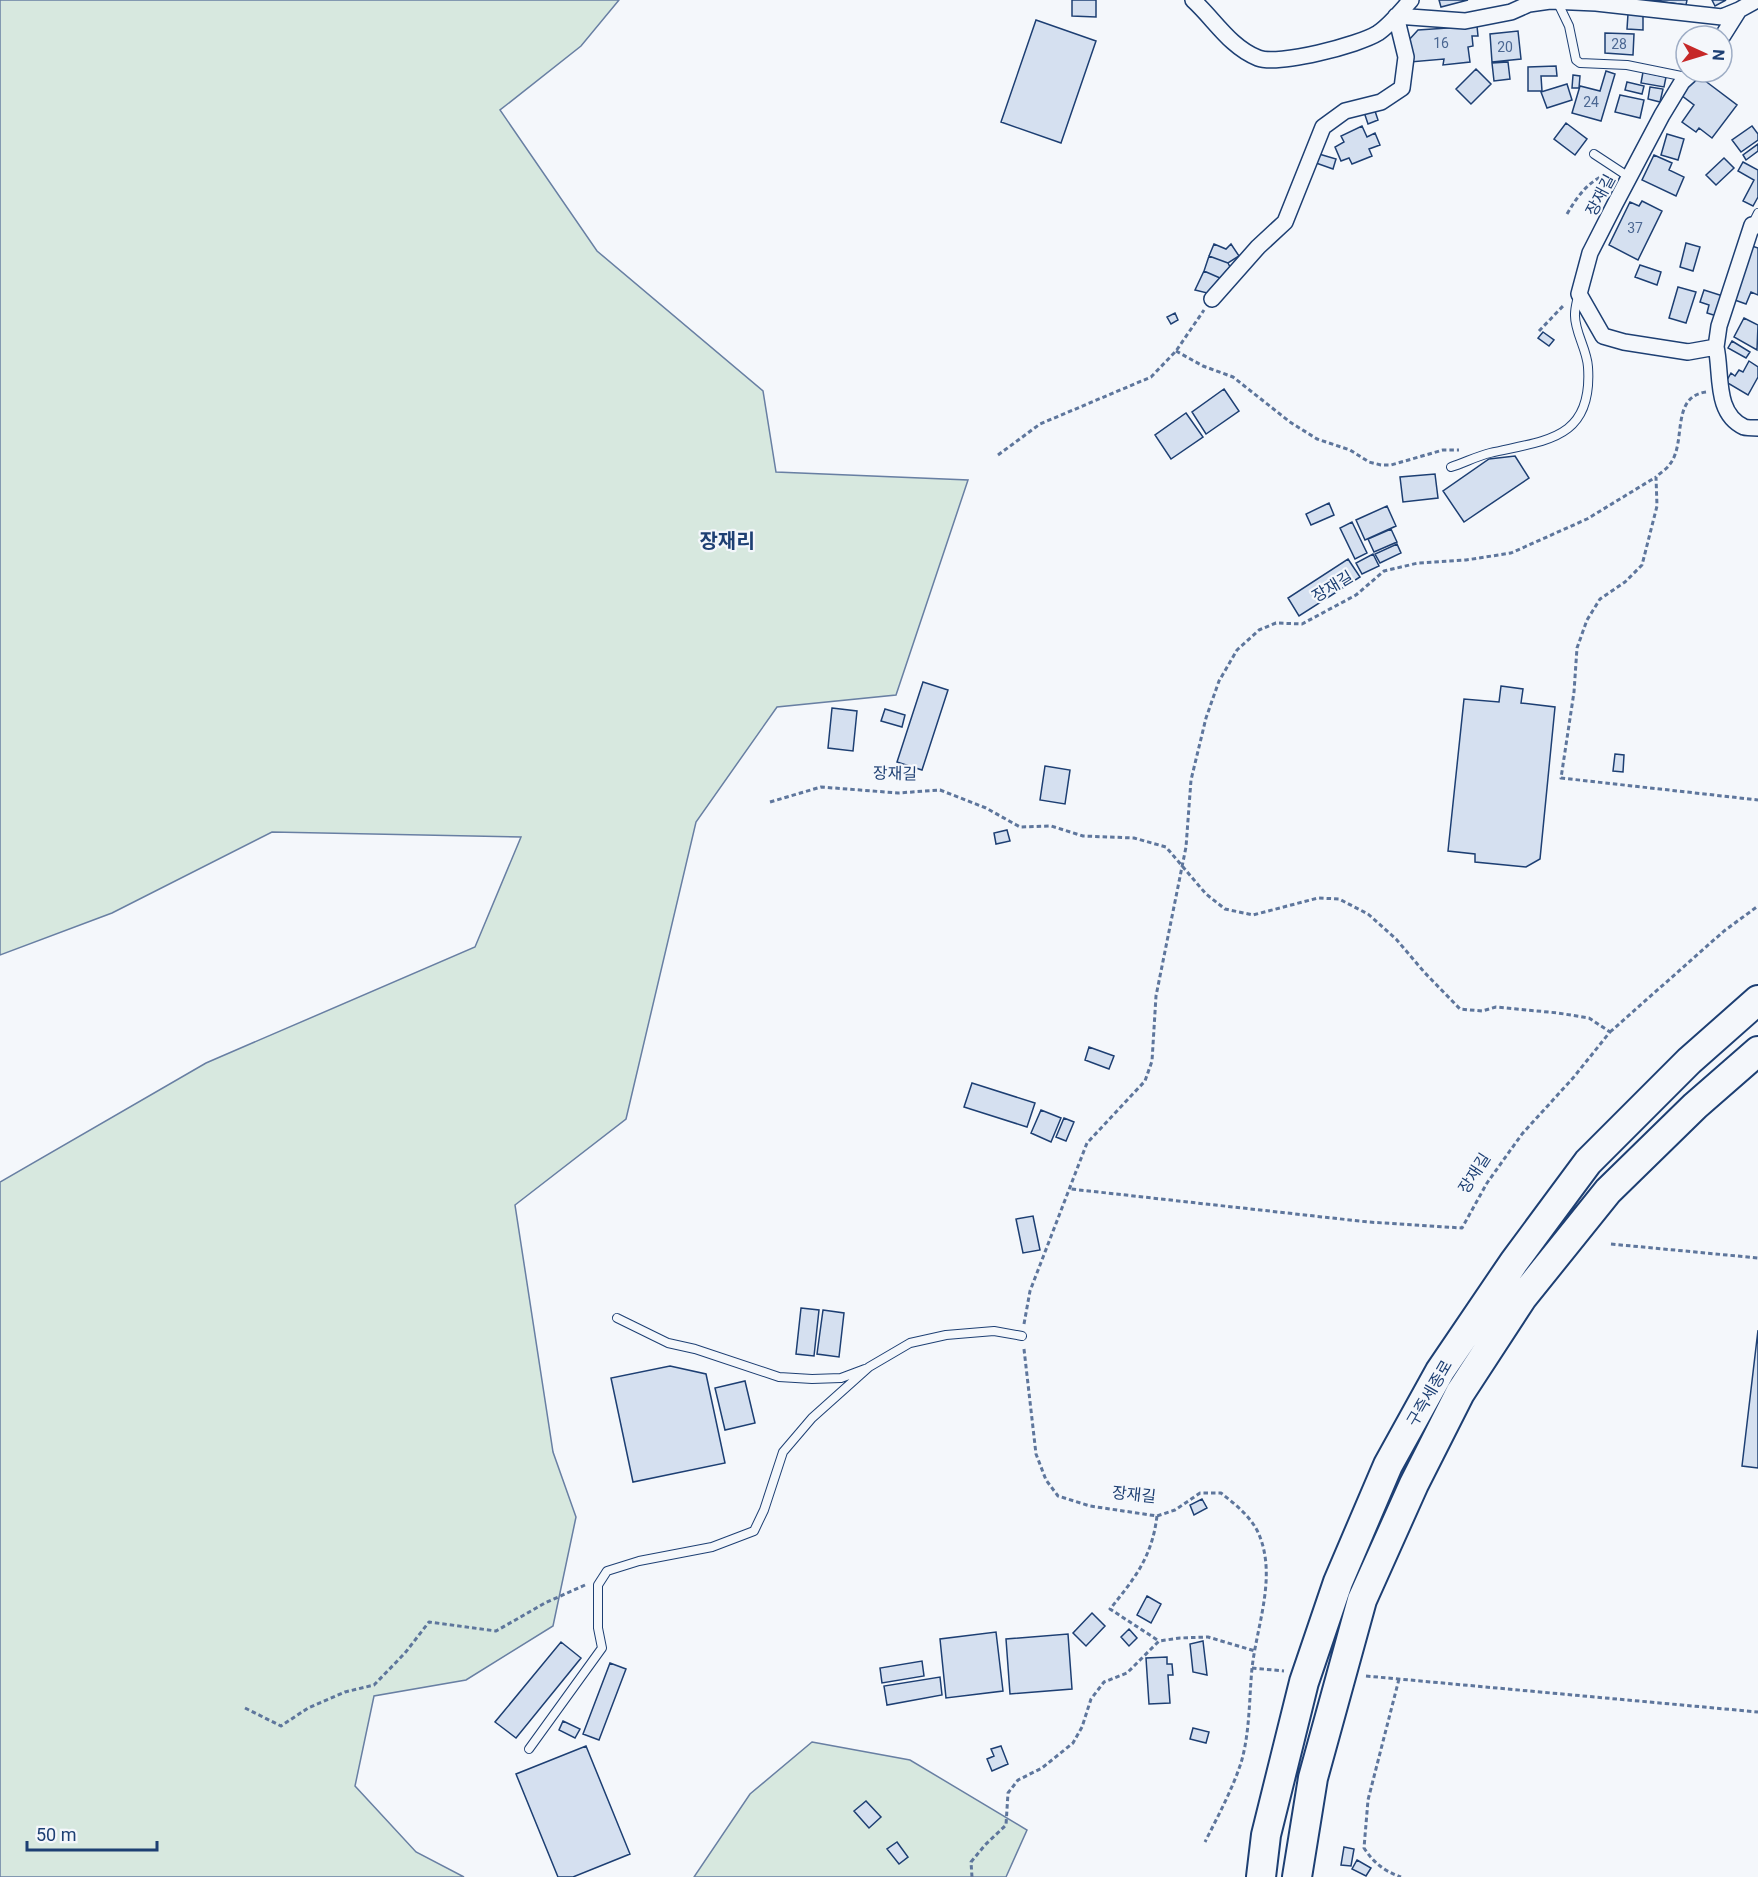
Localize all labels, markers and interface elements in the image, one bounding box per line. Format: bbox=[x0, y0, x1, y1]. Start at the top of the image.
north arrow bbox=[1674, 24, 1734, 84]
house number: 16 bbox=[1433, 35, 1449, 51]
house number: 28 bbox=[1611, 36, 1627, 52]
house number: 20 bbox=[1497, 39, 1513, 55]
text: N bbox=[1709, 49, 1728, 61]
house number: 24 bbox=[1583, 94, 1599, 110]
street label: 장재길 bbox=[1582, 171, 1619, 219]
house number: 37 bbox=[1627, 220, 1643, 236]
district label: 장재리 bbox=[699, 529, 755, 553]
street label: 장재길 bbox=[1308, 567, 1356, 606]
street label: 장재길 bbox=[873, 764, 917, 783]
street label: 장재길 bbox=[1454, 1150, 1494, 1197]
street label: 구즉세종로 bbox=[1403, 1356, 1456, 1430]
street label: 장재길 bbox=[1111, 1483, 1157, 1506]
scale bar bbox=[27, 1814, 158, 1852]
text: 50 m bbox=[36, 1824, 76, 1845]

